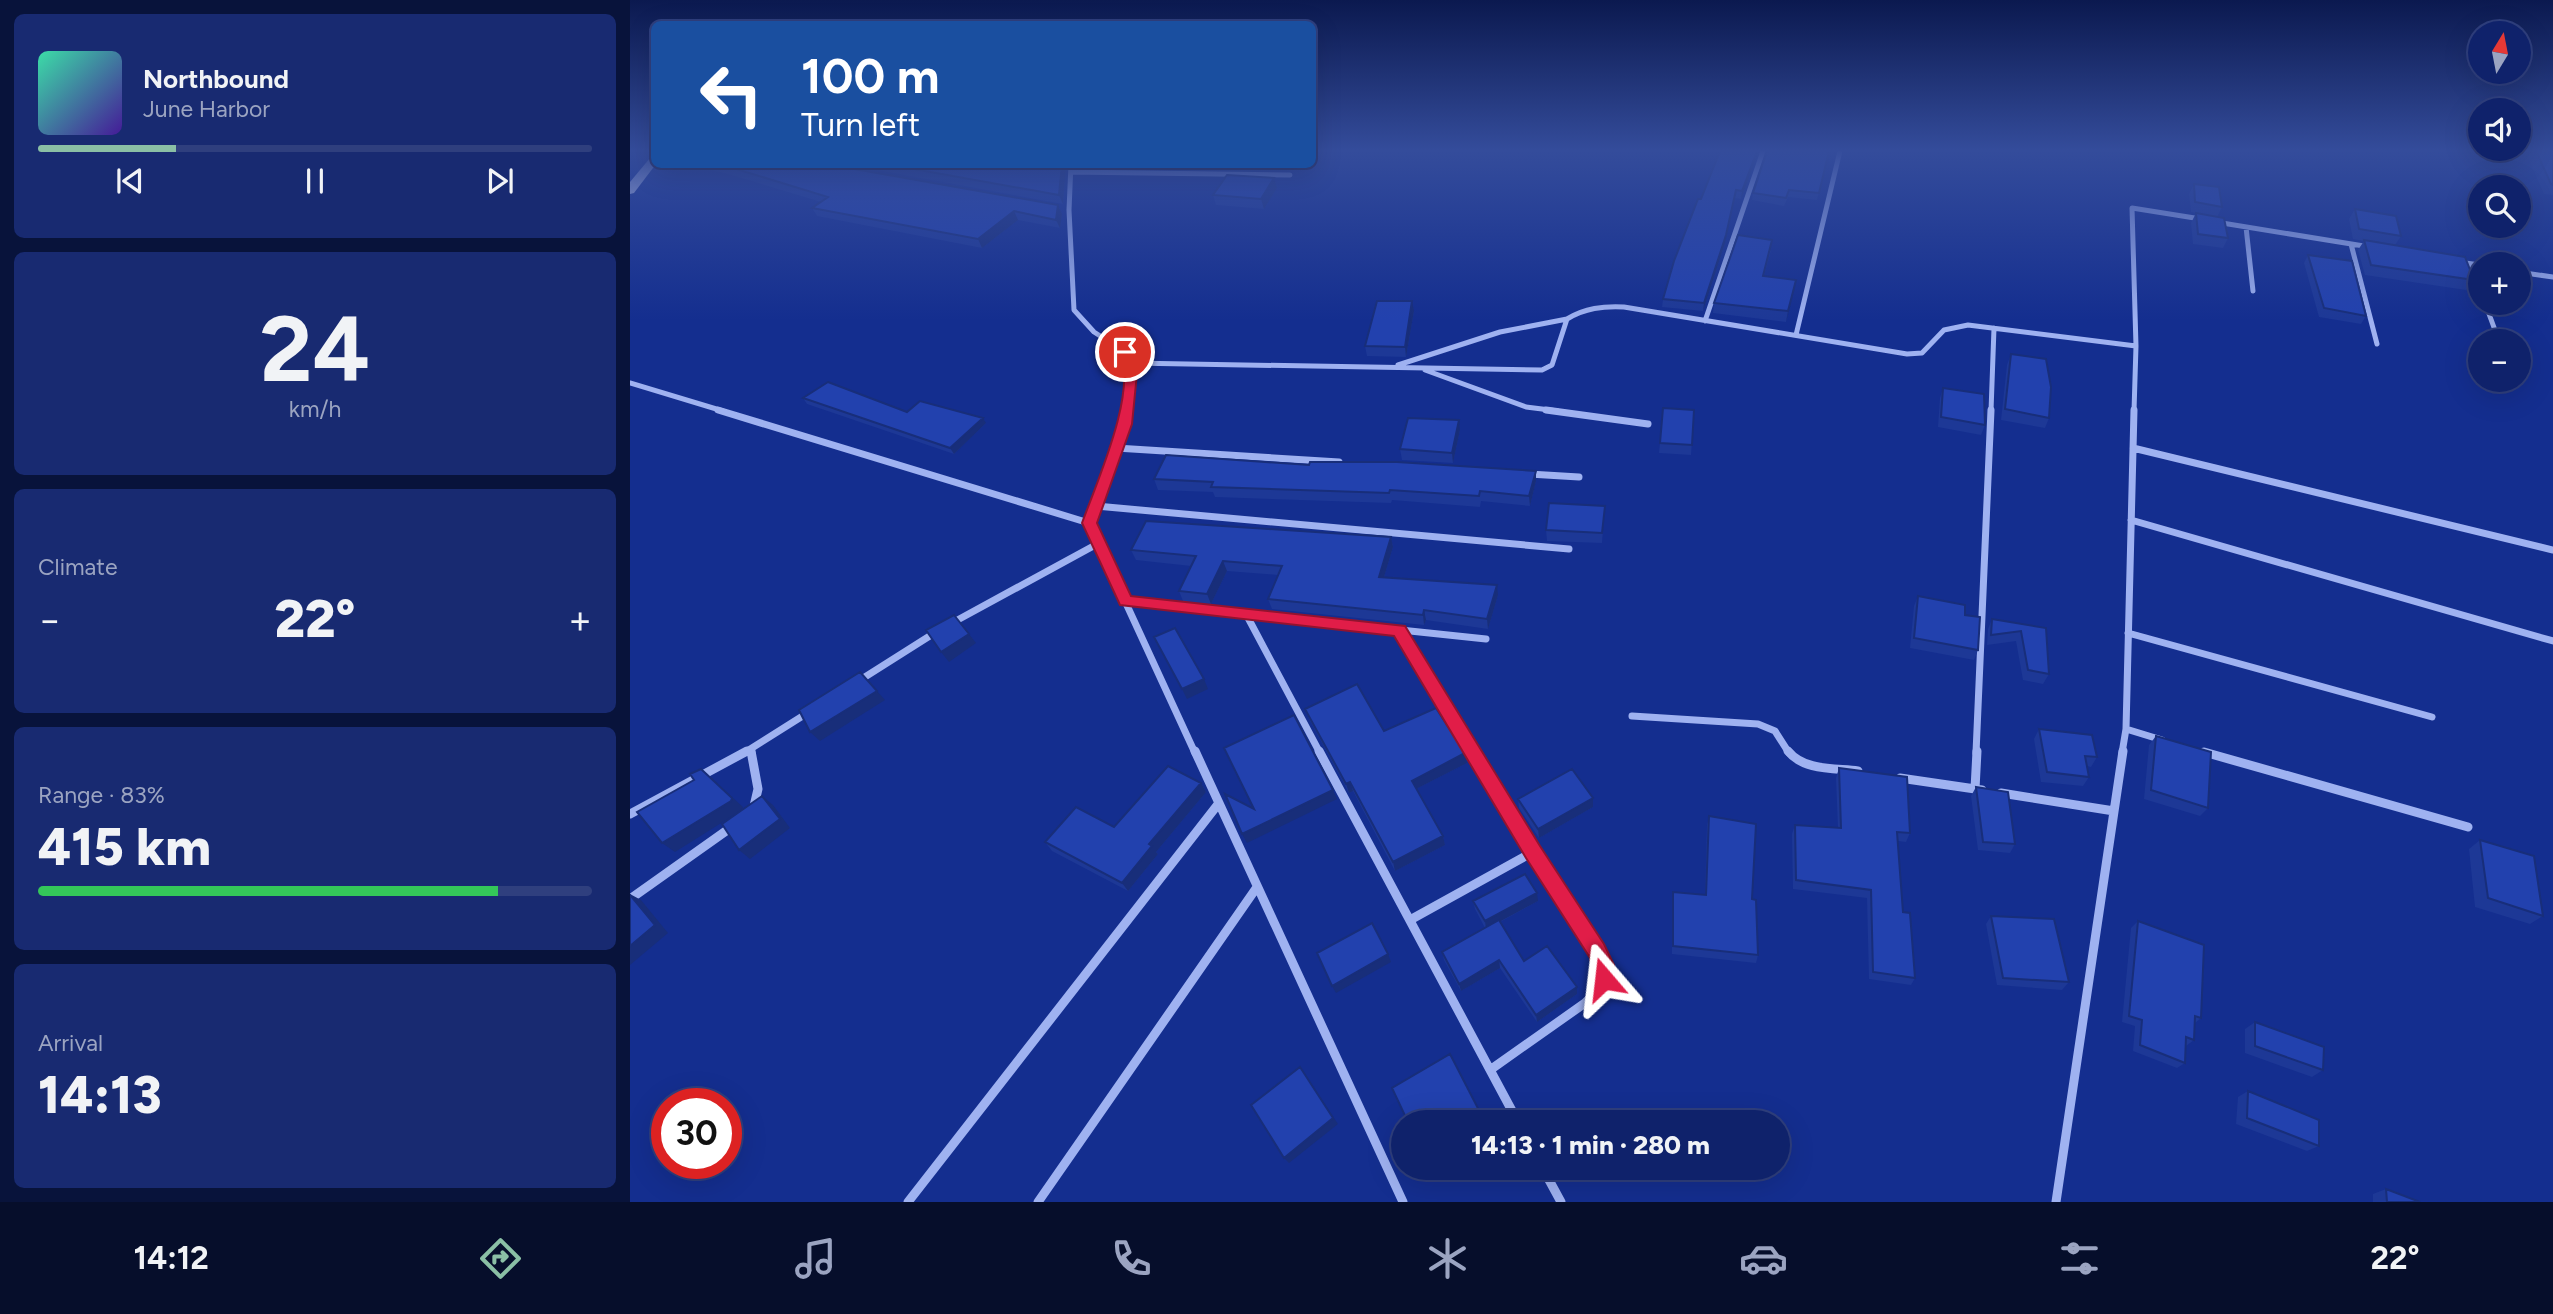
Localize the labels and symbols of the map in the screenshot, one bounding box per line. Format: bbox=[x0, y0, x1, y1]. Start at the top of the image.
north arrow bbox=[2468, 21, 2530, 84]
pin bbox=[1095, 322, 1155, 382]
position arrow bbox=[1567, 942, 1641, 1016]
speed limit sign: 30 bbox=[651, 1088, 742, 1179]

